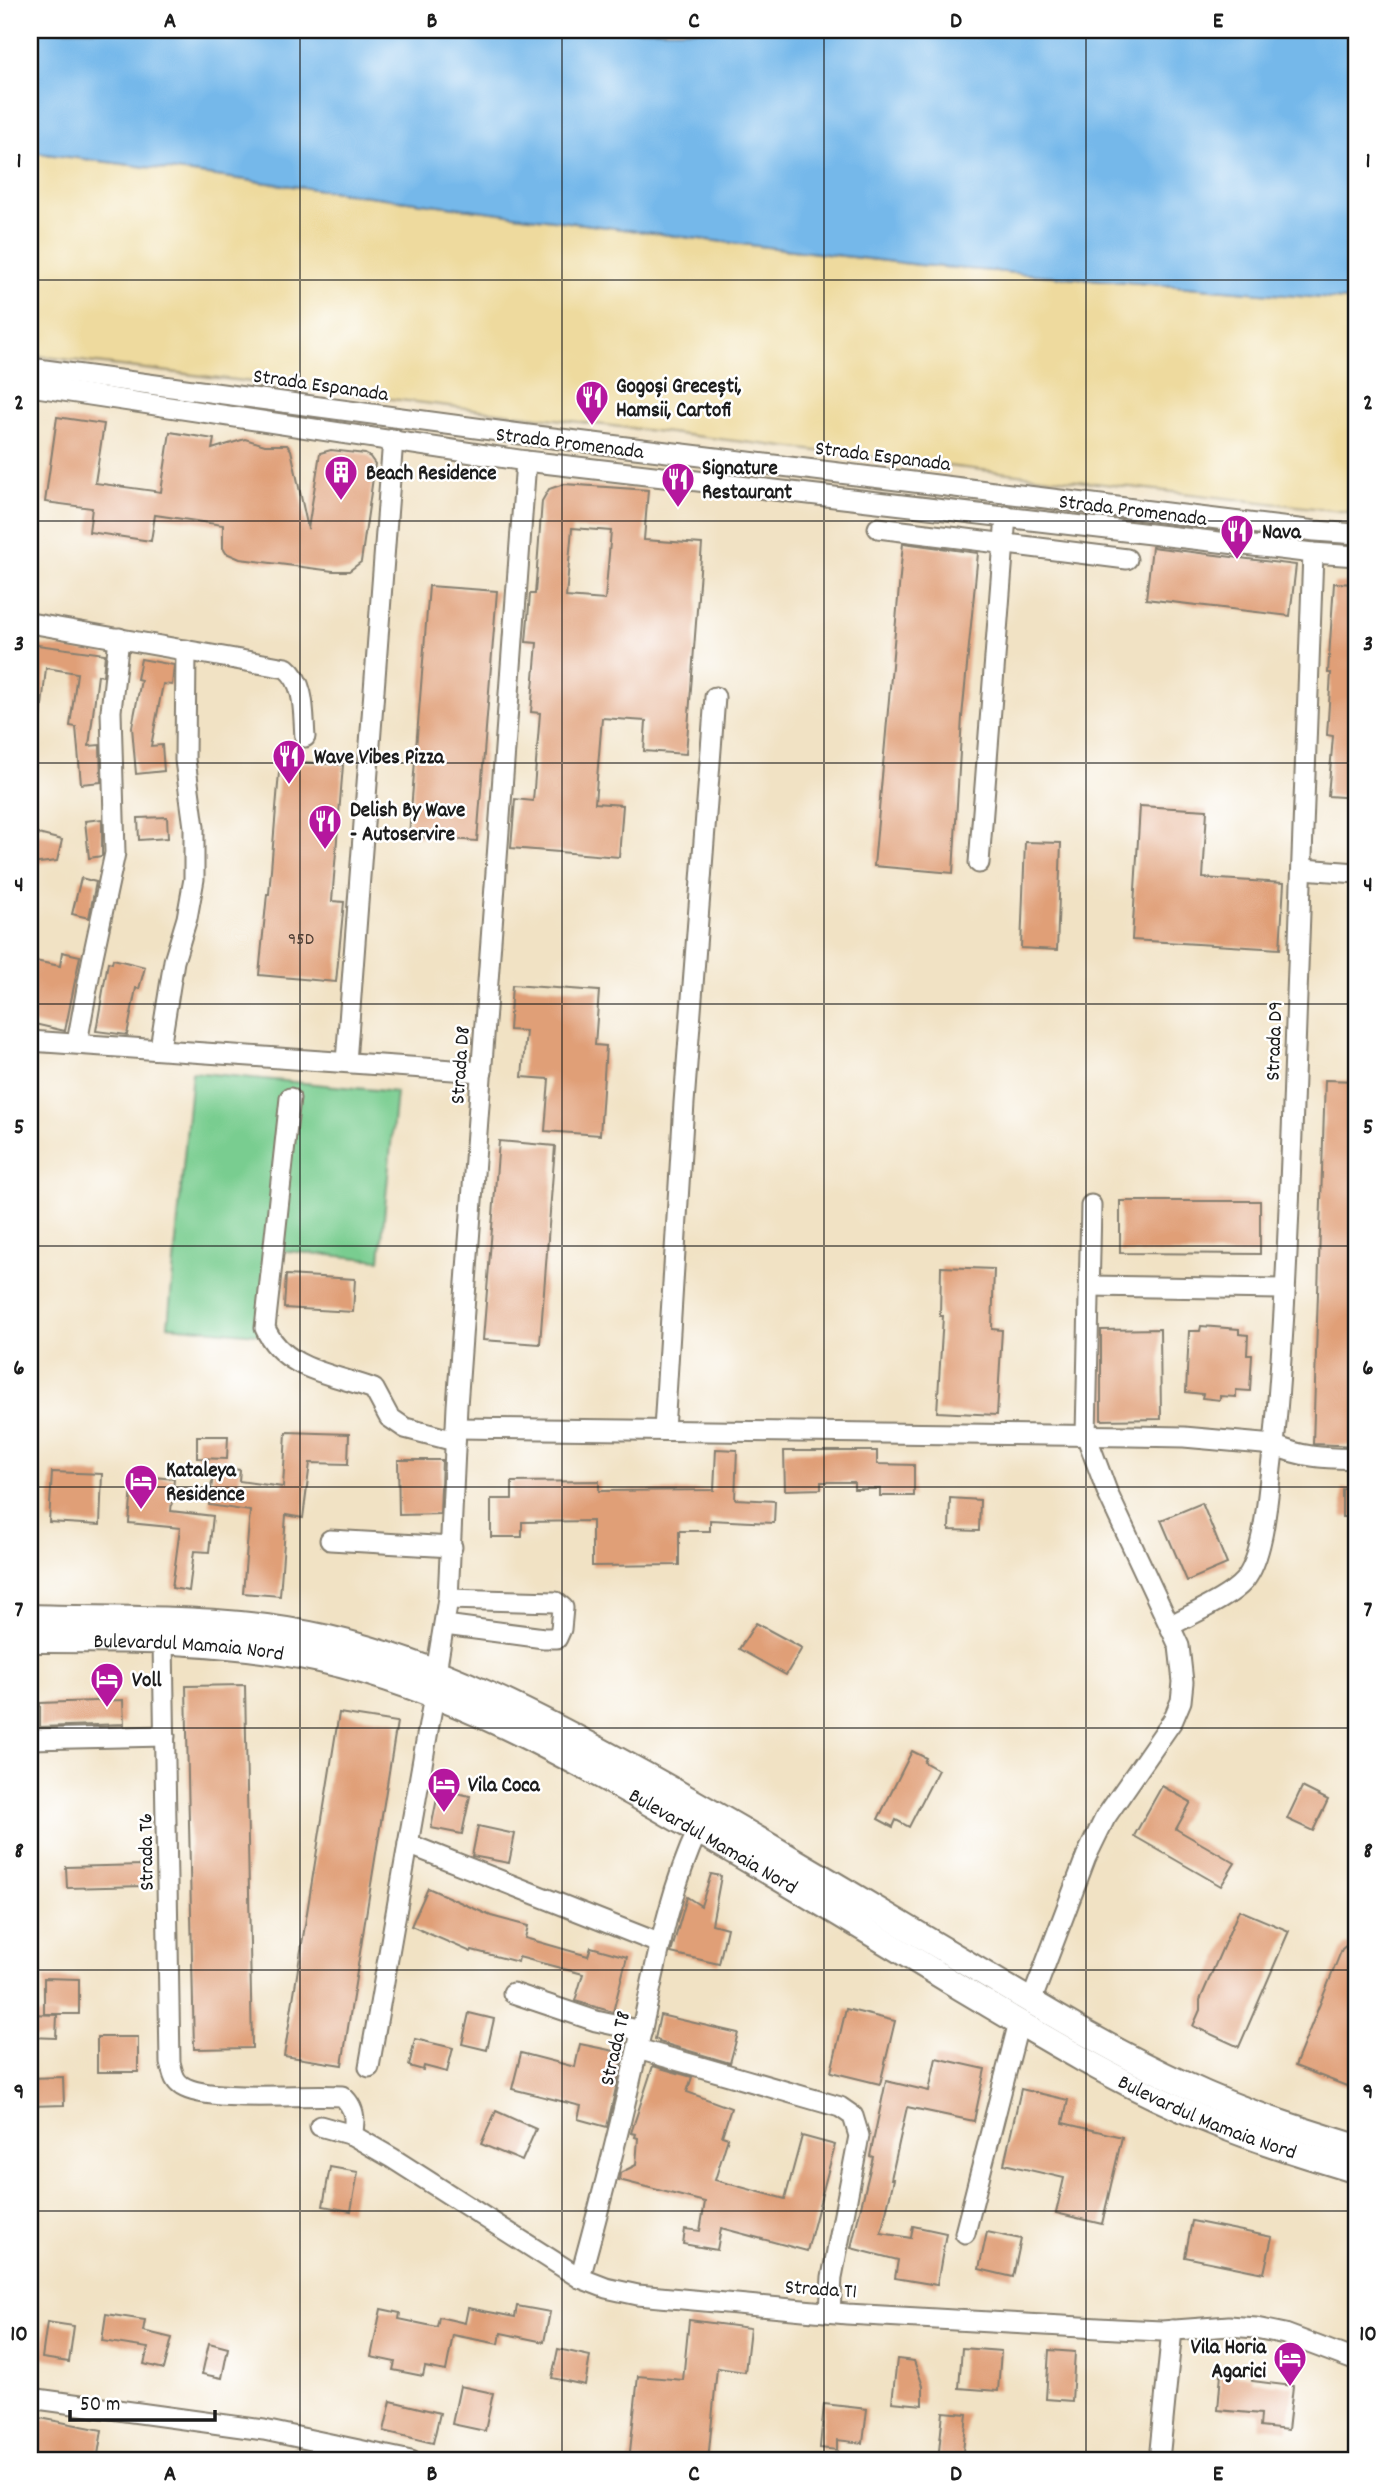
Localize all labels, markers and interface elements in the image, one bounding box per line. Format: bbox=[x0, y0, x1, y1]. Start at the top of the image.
text: A bbox=[164, 6, 176, 39]
text: B bbox=[427, 6, 438, 39]
text: C bbox=[688, 6, 700, 39]
text: D bbox=[950, 6, 962, 39]
text: E bbox=[1213, 6, 1224, 39]
text: 1 bbox=[16, 146, 22, 179]
text: 1 bbox=[1365, 146, 1371, 179]
street label: Strada Espanada bbox=[251, 363, 391, 411]
place label: Gogoși Grecești, Hamsii, Cartofi bbox=[616, 373, 742, 427]
restaurant icon: Gogoși Grecești, Hamsii, Cartofi bbox=[573, 378, 611, 427]
text: 2 bbox=[14, 388, 24, 421]
text: 2 bbox=[1363, 388, 1373, 421]
street label: Strada Promenada bbox=[494, 421, 646, 469]
street label: Strada Espanada bbox=[813, 435, 953, 481]
building icon: Beach Residence bbox=[322, 453, 360, 502]
place label: Signature Restaurant bbox=[702, 455, 792, 509]
place label: Beach Residence bbox=[366, 460, 497, 490]
restaurant icon: Signature Restaurant bbox=[659, 460, 697, 509]
street label: Strada Promenada bbox=[1057, 488, 1209, 536]
restaurant icon: Nava bbox=[1218, 512, 1256, 561]
place label: Nava bbox=[1262, 519, 1302, 549]
text: 3 bbox=[14, 629, 24, 662]
text: 3 bbox=[1363, 629, 1373, 662]
restaurant icon: Wave Vibes Pizza bbox=[270, 737, 308, 786]
place label: Wave Vibes Pizza bbox=[314, 744, 445, 774]
place label: Delish By Wave - Autoservire bbox=[350, 797, 465, 851]
restaurant icon: Delish By Wave - Autoservire bbox=[306, 802, 344, 851]
text: 4 bbox=[14, 870, 24, 903]
text: 4 bbox=[1363, 870, 1373, 903]
house number: 95D bbox=[288, 928, 314, 953]
street label: Strada D9 bbox=[1260, 1001, 1292, 1081]
street label: Strada D8 bbox=[444, 1025, 480, 1105]
text: 5 bbox=[14, 1112, 24, 1145]
text: 5 bbox=[1363, 1112, 1373, 1145]
text: 6 bbox=[13, 1353, 25, 1386]
text: 6 bbox=[1362, 1353, 1374, 1386]
place label: Kataleya Residence bbox=[166, 1457, 245, 1511]
hotel icon: Kataleya Residence bbox=[122, 1462, 160, 1511]
text: 7 bbox=[15, 1595, 24, 1628]
text: 7 bbox=[1364, 1595, 1373, 1628]
street label: Bulevardul Mamaia Nord bbox=[93, 1628, 286, 1671]
hotel icon: Voll bbox=[88, 1660, 126, 1709]
place label: Voll bbox=[132, 1667, 162, 1697]
hotel icon: Vila Coca bbox=[425, 1765, 463, 1814]
place label: Vila Coca bbox=[468, 1772, 541, 1802]
street label: Bulevardul Mamaia Nord bbox=[622, 1782, 802, 1904]
street label: Strada T6 bbox=[132, 1813, 164, 1891]
text: 8 bbox=[14, 1836, 24, 1869]
text: 8 bbox=[1363, 1836, 1373, 1869]
street label: Strada T8 bbox=[594, 2008, 640, 2089]
street label: Bulevardul Mamaia Nord bbox=[1112, 2069, 1300, 2169]
text: 9 bbox=[14, 2077, 24, 2110]
text: 9 bbox=[1363, 2077, 1373, 2110]
street label: Strada T1 bbox=[784, 2274, 858, 2308]
text: 10 bbox=[10, 2319, 28, 2352]
text: 10 bbox=[1359, 2319, 1377, 2352]
place label: Vila Horia Agarici bbox=[1191, 2334, 1267, 2388]
hotel icon: Vila Horia Agarici bbox=[1271, 2339, 1309, 2388]
scale bar bbox=[70, 2379, 215, 2423]
text: 50 m bbox=[80, 2391, 120, 2421]
text: A bbox=[164, 2459, 176, 2491]
text: B bbox=[427, 2459, 438, 2491]
text: C bbox=[688, 2459, 700, 2491]
text: D bbox=[950, 2459, 962, 2491]
text: E bbox=[1213, 2459, 1224, 2491]

